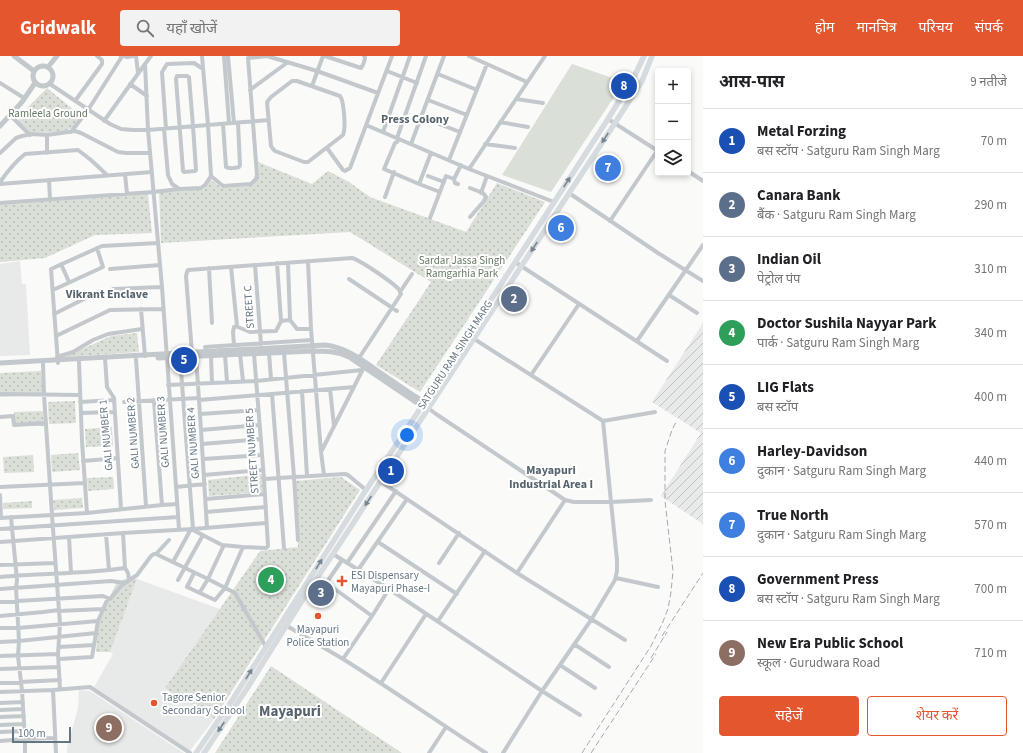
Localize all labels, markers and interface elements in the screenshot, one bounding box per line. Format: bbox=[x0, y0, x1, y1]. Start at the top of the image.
search box bbox=[120, 10, 400, 46]
text: Gridwalk bbox=[20, 15, 96, 42]
icon: search bbox=[134, 17, 156, 39]
text: यहाँ खोजें bbox=[166, 18, 217, 39]
text: होम bbox=[815, 18, 834, 38]
text: मानचित्र bbox=[856, 18, 897, 38]
text: परिचय bbox=[919, 18, 953, 38]
text: संपर्क bbox=[975, 18, 1003, 38]
map controls bbox=[655, 68, 691, 176]
button: + bbox=[655, 68, 691, 104]
text: आस-पास bbox=[719, 70, 785, 94]
pin: 8 bbox=[611, 71, 637, 101]
text: 9 नतीजे bbox=[970, 73, 1007, 91]
button: − bbox=[655, 104, 691, 140]
park label: Ramleela Ground bbox=[8, 106, 88, 121]
district label: Press Colony bbox=[381, 111, 450, 128]
text: Metal Forzing bbox=[757, 121, 846, 142]
one-way arrow bbox=[602, 132, 609, 144]
text: 1 bbox=[729, 132, 735, 150]
text: 70 m bbox=[981, 132, 1007, 150]
button: layers bbox=[655, 140, 691, 176]
text: बस स्टॉप · Satguru Ram Singh Marg bbox=[757, 142, 940, 160]
pin: 7 bbox=[595, 153, 621, 183]
one-way arrow bbox=[564, 176, 571, 188]
text: Canara Bank bbox=[757, 185, 840, 206]
text: 2 bbox=[729, 196, 735, 214]
text: 290 m bbox=[974, 196, 1007, 214]
text: बैंक · Satguru Ram Singh Marg bbox=[757, 206, 916, 224]
pin: 6 bbox=[548, 213, 574, 243]
one-way arrow bbox=[530, 242, 538, 252]
text: Indian Oil bbox=[757, 249, 821, 270]
park label: Sardar Jassa Singh Ramgarhia Park bbox=[419, 253, 505, 281]
text: 3 bbox=[729, 260, 735, 278]
text: 310 m bbox=[974, 260, 1007, 278]
text: पेट्रोल पंप bbox=[757, 270, 801, 288]
pin: 2 bbox=[501, 284, 527, 314]
street label: STREET C bbox=[240, 285, 258, 329]
district label: Vikrant Enclave bbox=[65, 286, 148, 303]
street label: SATGURU RAM SINGH MARG bbox=[414, 297, 496, 413]
text: Doctor Sushila Nayyar Park bbox=[757, 313, 937, 334]
text: 4 bbox=[729, 324, 735, 342]
text: 340 m bbox=[974, 324, 1007, 342]
text: पार्क · Satguru Ram Singh Marg bbox=[757, 334, 919, 352]
pin: 5 bbox=[171, 345, 197, 375]
text: LIG Flats bbox=[757, 377, 814, 398]
text: 5 bbox=[729, 388, 735, 406]
text: 400 m bbox=[974, 388, 1007, 406]
street label: GALI NUMBER 3 bbox=[153, 396, 173, 468]
street label: GALI NUMBER 2 bbox=[123, 397, 143, 469]
text: बस स्टॉप bbox=[757, 398, 798, 416]
street label: GALI NUMBER 1 bbox=[95, 399, 117, 471]
street label: GALI NUMBER 4 bbox=[183, 406, 203, 479]
street label: STREET NUMBER 5 bbox=[242, 408, 262, 494]
your location bbox=[397, 425, 417, 445]
text: Harley-Davidson bbox=[757, 441, 867, 462]
text: 6 bbox=[729, 452, 735, 470]
text: 440 m bbox=[974, 452, 1007, 470]
pin: 1 bbox=[378, 456, 404, 486]
district label: Mayapuri Industrial Area I bbox=[509, 462, 593, 493]
text: दुकान · Satguru Ram Singh Marg bbox=[757, 462, 926, 480]
one-way arrow bbox=[364, 495, 372, 506]
text: True North bbox=[757, 505, 829, 526]
text: 7 bbox=[729, 516, 735, 534]
text: 570 m bbox=[974, 516, 1007, 534]
text: दुकान · Satguru Ram Singh Marg bbox=[757, 526, 926, 544]
one-way arrow bbox=[315, 559, 323, 570]
pin: 4 bbox=[258, 565, 284, 595]
place label: ESI Dispensary Mayapuri Phase-I bbox=[351, 568, 430, 596]
text: Government Press bbox=[757, 569, 879, 590]
marker: ESI Dispensary Mayapuri Phase-I bbox=[336, 575, 348, 587]
pin: 3 bbox=[308, 578, 334, 608]
text: 8 bbox=[729, 580, 735, 598]
text: 700 m bbox=[974, 580, 1007, 598]
text: बस स्टॉप · Satguru Ram Singh Marg bbox=[757, 590, 940, 608]
marker: Mayapuri Police Station bbox=[313, 611, 323, 621]
place label: Mayapuri Police Station bbox=[287, 622, 349, 650]
text: New Era Public School bbox=[757, 633, 903, 654]
text: 9 bbox=[729, 644, 735, 662]
text: 710 m bbox=[974, 644, 1007, 662]
text: स्कूल · Gurudwara Road bbox=[757, 654, 880, 672]
one-way arrow bbox=[245, 669, 253, 679]
place label: Tagore Senior Secondary School bbox=[162, 690, 245, 718]
button: सहेजें bbox=[719, 696, 859, 736]
button: शेयर करें bbox=[867, 696, 1007, 736]
marker: Tagore Senior Secondary School bbox=[149, 698, 159, 708]
district label: Mayapuri bbox=[259, 701, 321, 722]
pin: 9 bbox=[96, 713, 122, 743]
one-way arrow bbox=[217, 722, 225, 733]
scale bar bbox=[12, 725, 71, 744]
text: 100 m bbox=[18, 726, 46, 741]

